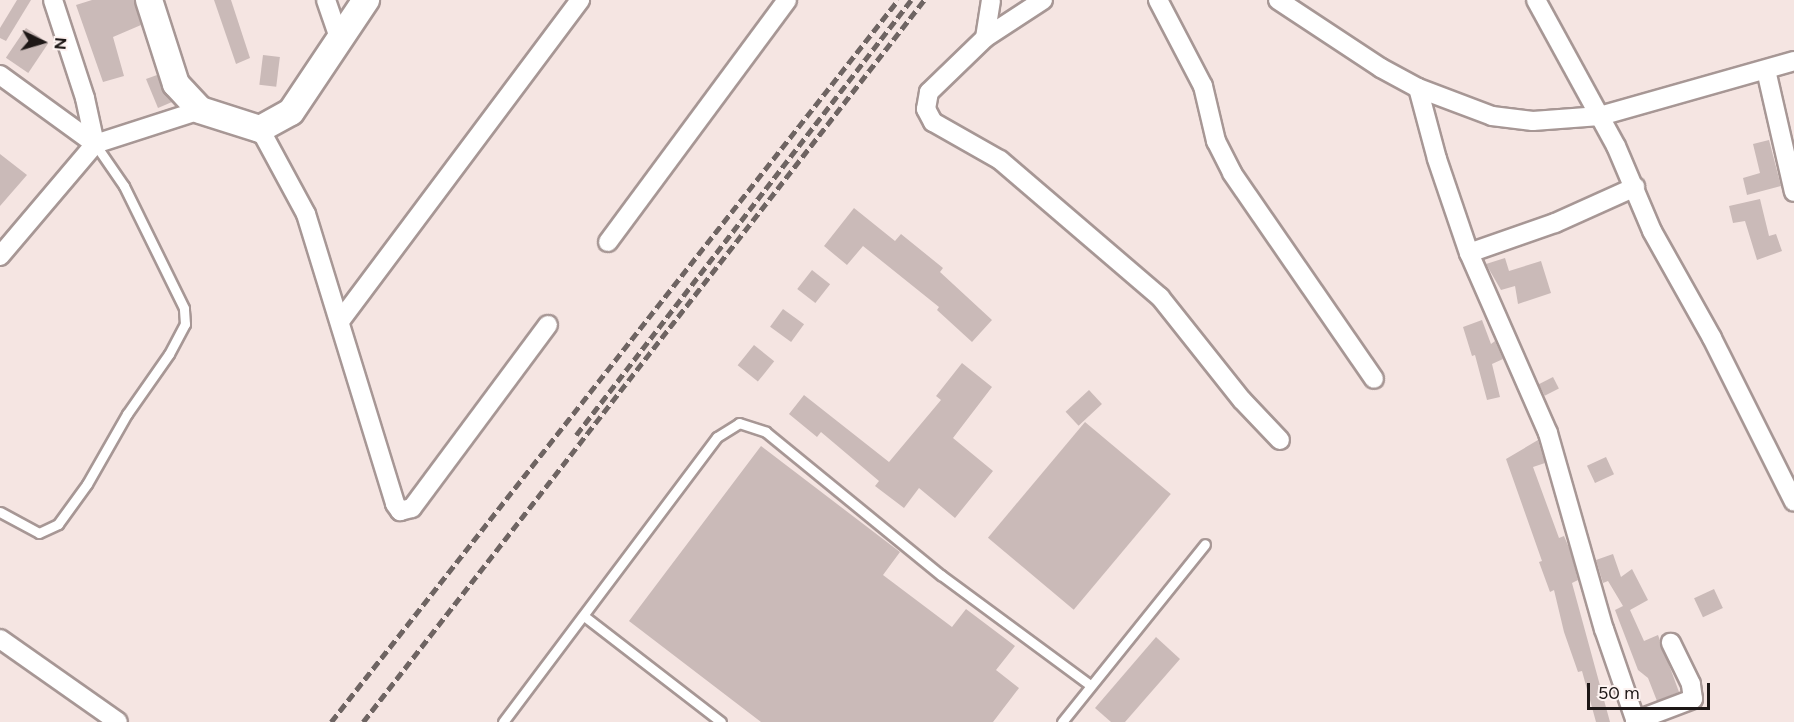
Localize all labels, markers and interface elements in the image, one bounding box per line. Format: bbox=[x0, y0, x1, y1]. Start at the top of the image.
north arrow bbox=[12, 12, 72, 72]
text: N bbox=[50, 37, 70, 51]
scale bar bbox=[1590, 671, 1713, 709]
text: 50 m bbox=[1598, 682, 1640, 704]

